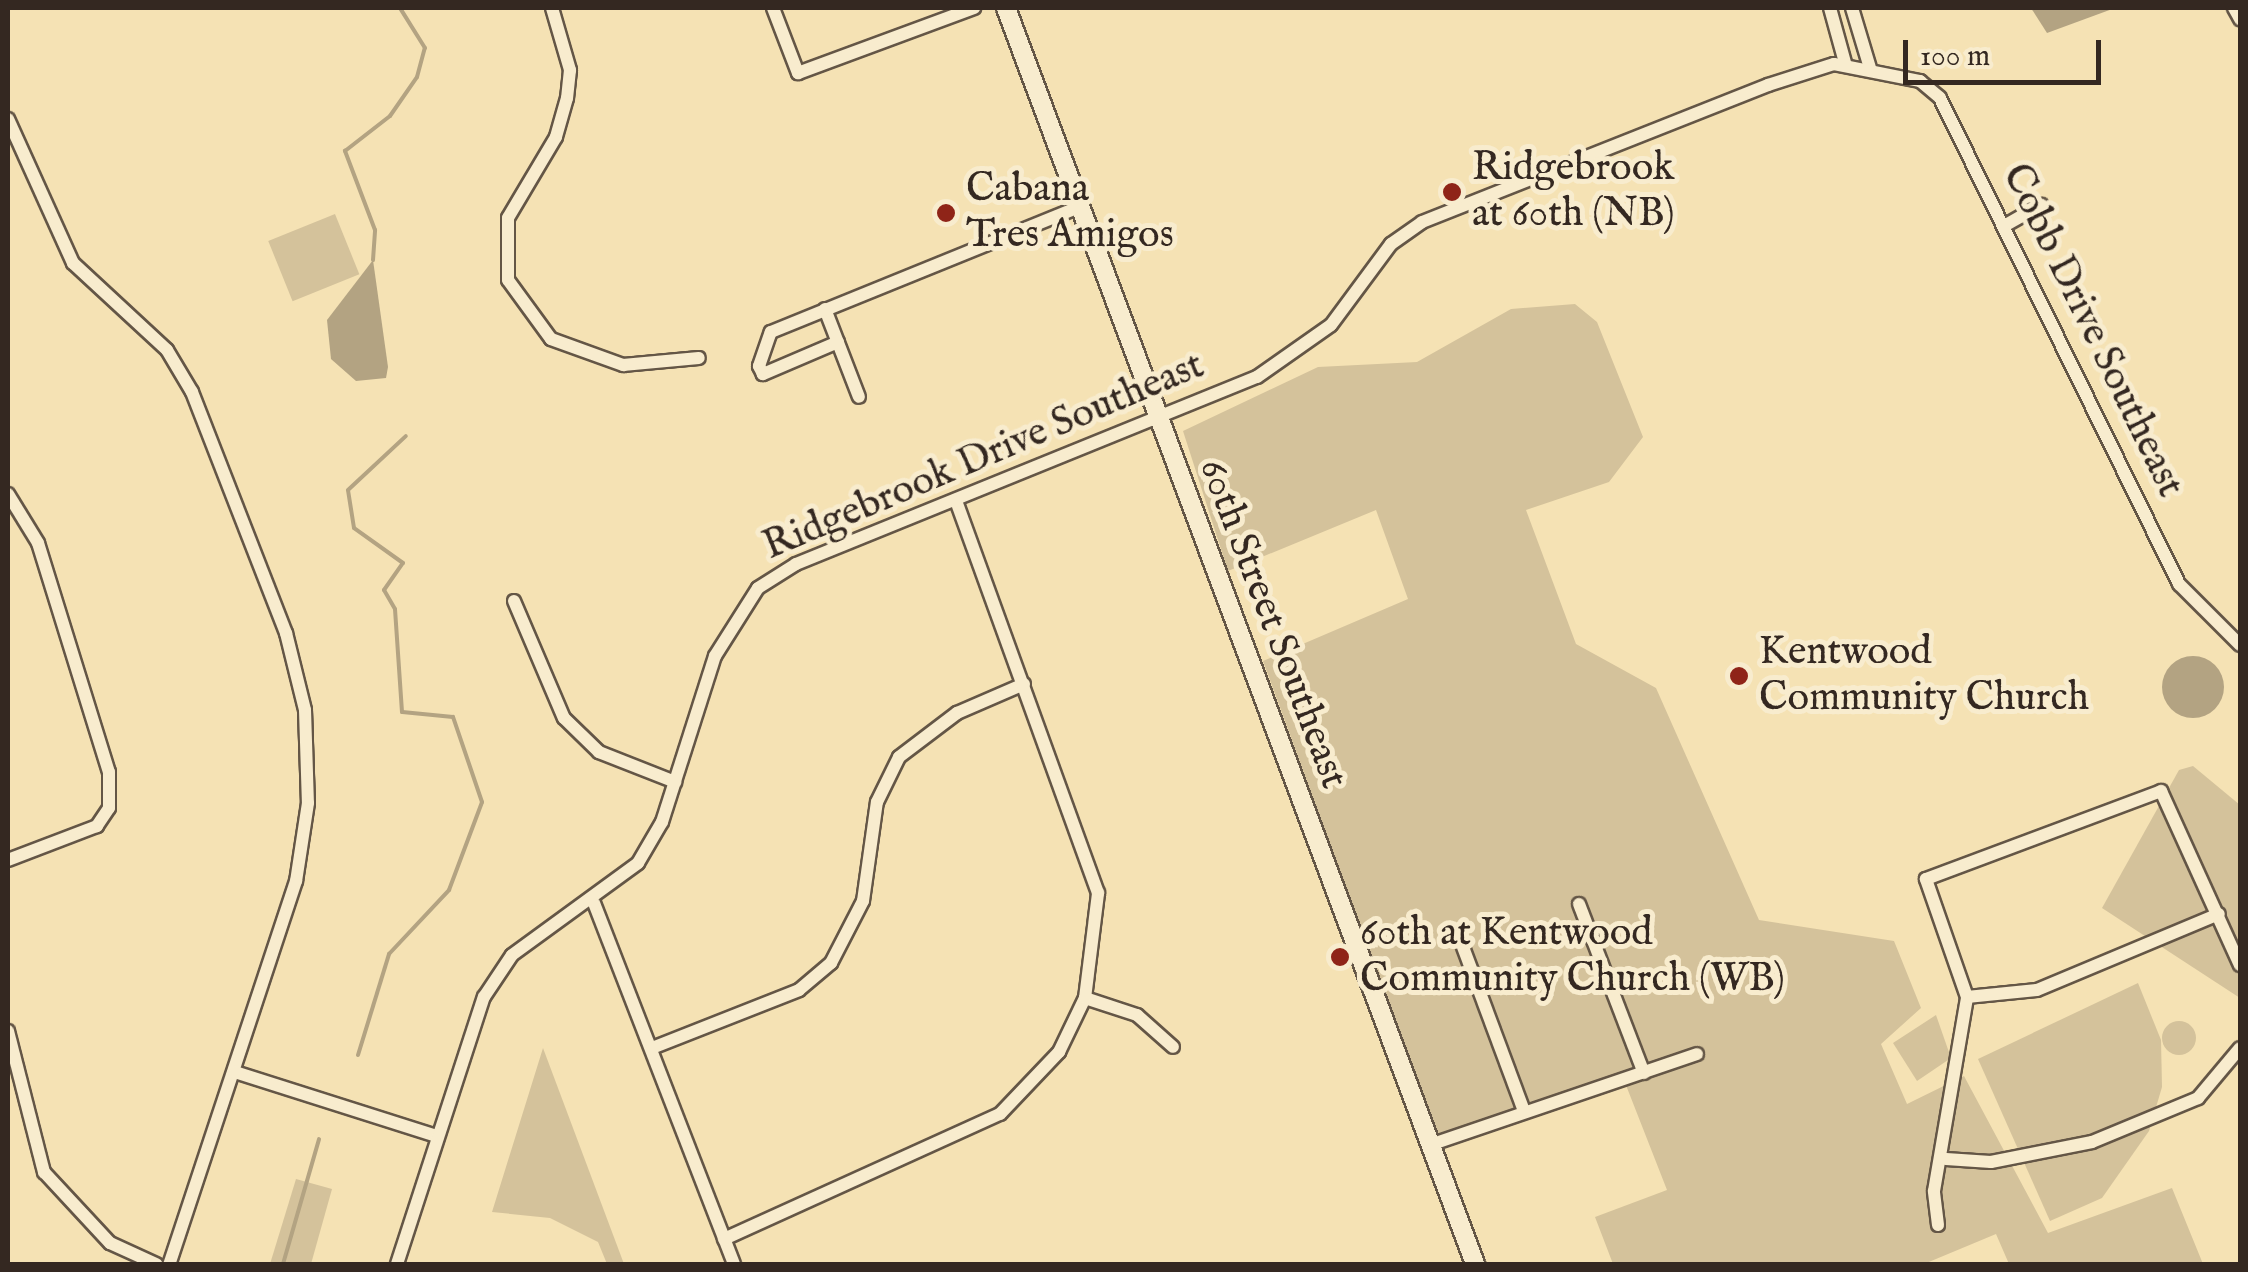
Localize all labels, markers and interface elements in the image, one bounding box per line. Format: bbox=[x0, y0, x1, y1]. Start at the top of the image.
scale bar bbox=[1908, 20, 2106, 82]
text: 100 m bbox=[1920, 38, 1990, 76]
place label: Ridgebrook at 60th (NB) bbox=[1472, 145, 1675, 239]
street label: Cobb Drive Southeast bbox=[1991, 157, 2193, 505]
place label: Cabana Tres Amigos bbox=[966, 166, 1174, 260]
marker: Ridgebrook at 60th (NB) bbox=[1441, 181, 1463, 203]
marker: Cabana Tres Amigos bbox=[935, 202, 957, 224]
street label: Ridgebrook Drive Southeast bbox=[756, 342, 1212, 572]
street label: 60th Street Southeast bbox=[1187, 452, 1357, 796]
place label: Kentwood Community Church bbox=[1759, 629, 2089, 723]
marker: Kentwood Community Church bbox=[1728, 665, 1750, 687]
place label: 60th at Kentwood Community Church (WB) bbox=[1360, 910, 1785, 1004]
marker: 60th at Kentwood Community Church (WB) bbox=[1329, 946, 1351, 968]

